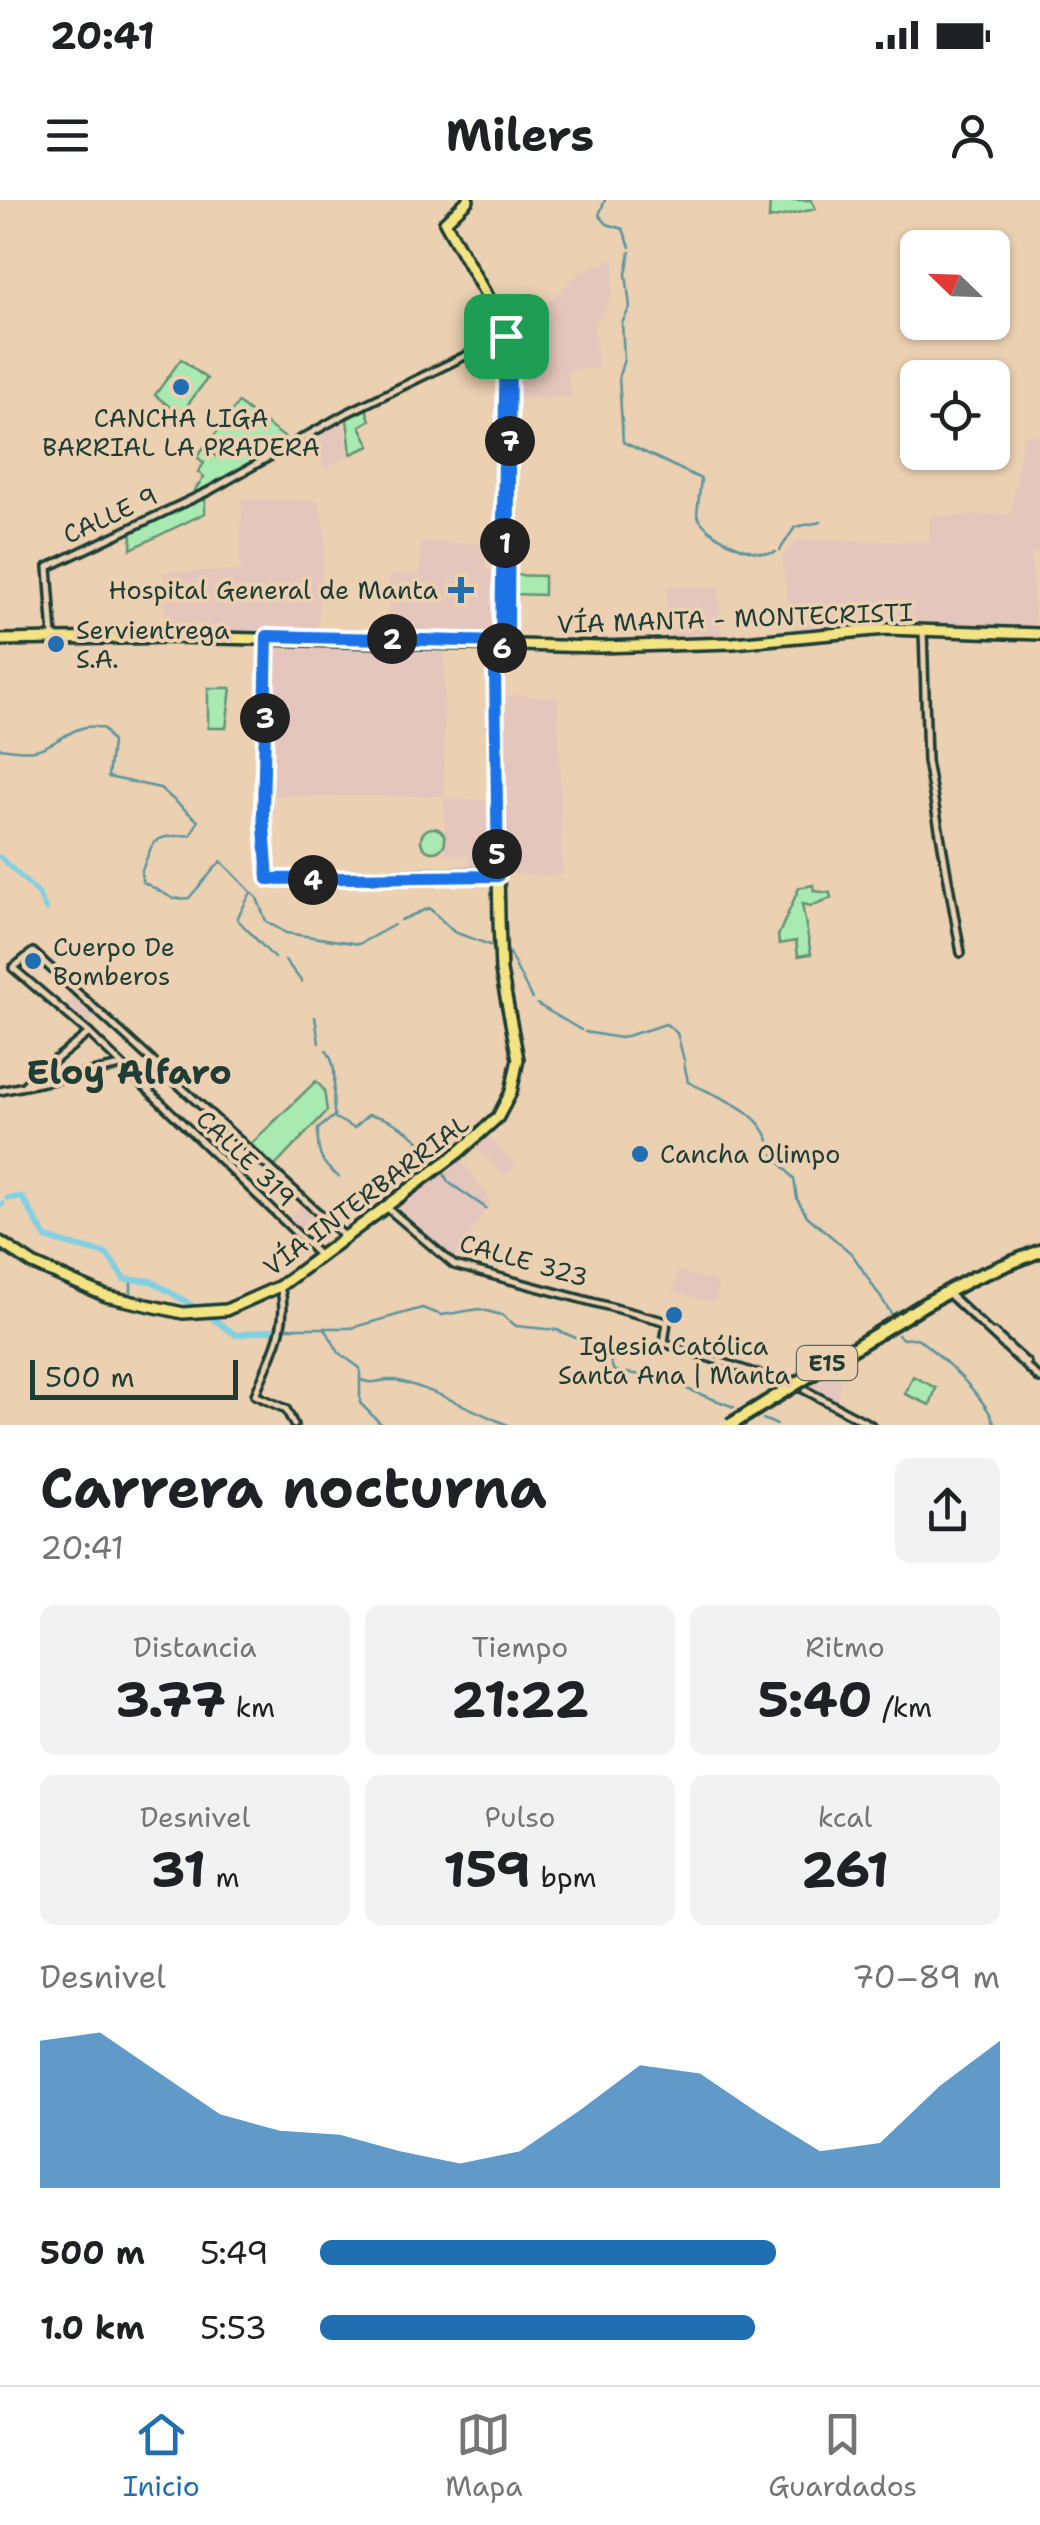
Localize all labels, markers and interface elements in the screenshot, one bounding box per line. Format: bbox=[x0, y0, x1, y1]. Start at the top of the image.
text: 20:41 bbox=[50, 10, 155, 61]
text: Milers bbox=[446, 105, 594, 165]
icon: menu bbox=[40, 108, 95, 163]
icon: person bbox=[945, 108, 1000, 163]
north arrow bbox=[900, 230, 1010, 340]
map controls bbox=[900, 230, 1010, 470]
pin bbox=[464, 294, 549, 379]
icon: arrive bbox=[479, 309, 534, 364]
button: locate bbox=[900, 360, 1010, 470]
marker: CANCHA LIGA BARRIAL LA PRADERA bbox=[170, 376, 192, 398]
place label: CANCHA LIGA BARRIAL LA PRADERA bbox=[42, 401, 320, 464]
pin: 7 bbox=[485, 416, 535, 466]
text: 7 bbox=[500, 422, 520, 460]
street label: CALLE 9 bbox=[57, 478, 163, 552]
pin: 1 bbox=[480, 518, 530, 568]
text: 1 bbox=[499, 524, 511, 562]
place label: Hospital General de Manta bbox=[109, 573, 438, 607]
marker: Hospital General de Manta bbox=[448, 577, 474, 603]
street label: VÍA MANTA - MONTECRISTI bbox=[556, 595, 914, 641]
place label: Servientrega S.A. bbox=[76, 613, 230, 676]
pin: 2 bbox=[367, 614, 417, 664]
text: 2 bbox=[382, 620, 402, 658]
pin: 6 bbox=[477, 623, 527, 673]
text: 6 bbox=[492, 629, 512, 667]
marker: Servientrega S.A. bbox=[45, 633, 67, 655]
pin: 3 bbox=[240, 693, 290, 743]
text: 3 bbox=[255, 699, 275, 737]
pin: 5 bbox=[472, 829, 522, 879]
text: 5 bbox=[488, 835, 506, 873]
pin: 4 bbox=[288, 855, 338, 905]
text: 4 bbox=[303, 861, 323, 899]
place label: Cuerpo De Bomberos bbox=[53, 930, 175, 993]
marker: Cuerpo De Bomberos bbox=[22, 950, 44, 972]
district label: Eloy Alfaro bbox=[26, 1048, 232, 1095]
street label: CALLE 319 bbox=[189, 1102, 303, 1214]
street label: VÍA INTERBARRIAL bbox=[256, 1106, 476, 1284]
place label: Cancha Olimpo bbox=[660, 1137, 840, 1171]
marker: Cancha Olimpo bbox=[629, 1143, 651, 1165]
street label: CALLE 323 bbox=[456, 1225, 592, 1295]
marker: Iglesia Católica Santa Ana | Manta bbox=[663, 1304, 685, 1326]
place label: Iglesia Católica Santa Ana | Manta bbox=[558, 1329, 790, 1392]
road number: E15 bbox=[797, 1346, 857, 1380]
scale bar bbox=[30, 1355, 238, 1400]
text: 500 m bbox=[45, 1358, 135, 1396]
text: Carrera nocturna bbox=[40, 1451, 547, 1525]
button: share bbox=[895, 1458, 1000, 1563]
text: 20:41 bbox=[40, 1526, 124, 1569]
text: Distancia bbox=[133, 1628, 257, 1666]
text: Tiempo bbox=[472, 1628, 568, 1666]
text: Ritmo bbox=[805, 1628, 885, 1666]
text: 3.77 bbox=[115, 1666, 226, 1733]
text: 21:22 bbox=[451, 1666, 589, 1733]
text: 5:40 bbox=[758, 1666, 873, 1733]
text: km bbox=[226, 1688, 275, 1726]
text: /km bbox=[873, 1688, 932, 1726]
text: Desnivel bbox=[140, 1798, 250, 1836]
text: Pulso bbox=[484, 1798, 556, 1836]
text: kcal bbox=[818, 1798, 872, 1836]
text: 31 bbox=[150, 1836, 206, 1903]
text: 159 bbox=[443, 1836, 531, 1903]
text: 261 bbox=[801, 1836, 889, 1903]
text: m bbox=[206, 1858, 240, 1896]
text: bpm bbox=[531, 1858, 597, 1896]
text: Desnivel bbox=[40, 1955, 166, 1998]
text: 70–89 m bbox=[852, 1955, 1000, 1998]
text: 500 m bbox=[40, 2231, 145, 2274]
text: 5:49 bbox=[200, 2231, 269, 2274]
text: 1.0 km bbox=[40, 2306, 145, 2349]
text: 5:53 bbox=[200, 2306, 267, 2349]
tab: Inicio bbox=[123, 2407, 200, 2505]
tab: Mapa bbox=[445, 2407, 523, 2505]
tab: Guardados bbox=[768, 2407, 917, 2505]

